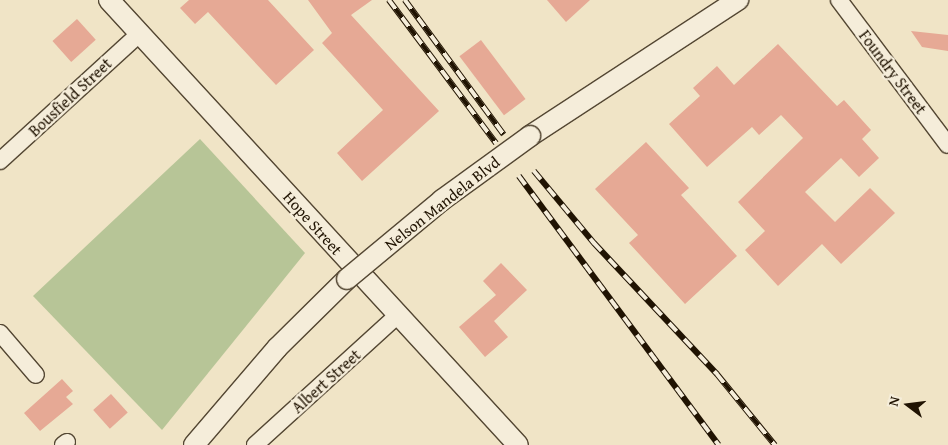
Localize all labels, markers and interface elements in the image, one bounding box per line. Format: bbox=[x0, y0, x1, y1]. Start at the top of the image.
street label: Foundry Street bbox=[855, 26, 931, 118]
street label: Bousfield Street bbox=[25, 54, 115, 140]
street label: Nelson Mandela Blvd bbox=[381, 152, 503, 254]
street label: Hope Street bbox=[279, 187, 347, 259]
street label: Albert Street bbox=[288, 345, 364, 417]
north arrow bbox=[883, 380, 933, 430]
text: N bbox=[883, 394, 904, 408]

